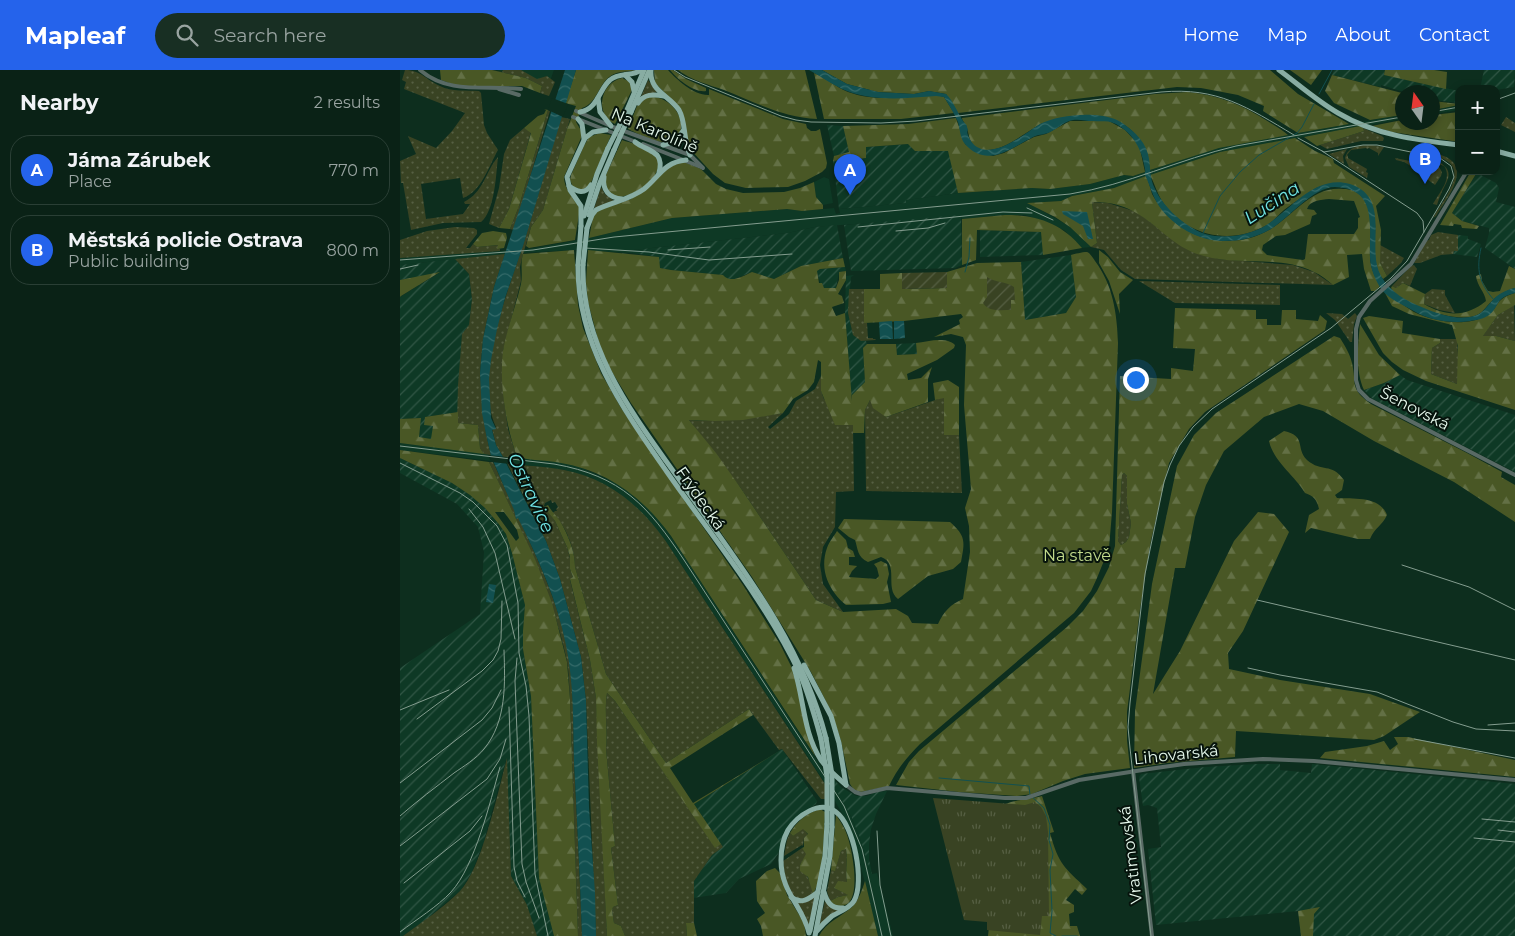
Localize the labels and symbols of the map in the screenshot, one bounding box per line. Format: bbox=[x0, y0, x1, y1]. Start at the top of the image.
north arrow bbox=[1395, 85, 1440, 130]
street label: Na Karolíně bbox=[608, 104, 701, 157]
pin: B bbox=[1409, 143, 1441, 184]
pin: A bbox=[834, 154, 866, 195]
water label: Lučina bbox=[1240, 177, 1304, 229]
your location bbox=[1123, 367, 1149, 393]
street label: Šenovská bbox=[1377, 383, 1453, 434]
water label: Ostravice bbox=[503, 449, 559, 537]
street label: Frýdecká bbox=[672, 463, 729, 534]
park label: Na stavě bbox=[1043, 546, 1111, 565]
street label: Lihovarská bbox=[1133, 741, 1219, 768]
street label: Vratimovská bbox=[1115, 805, 1146, 905]

